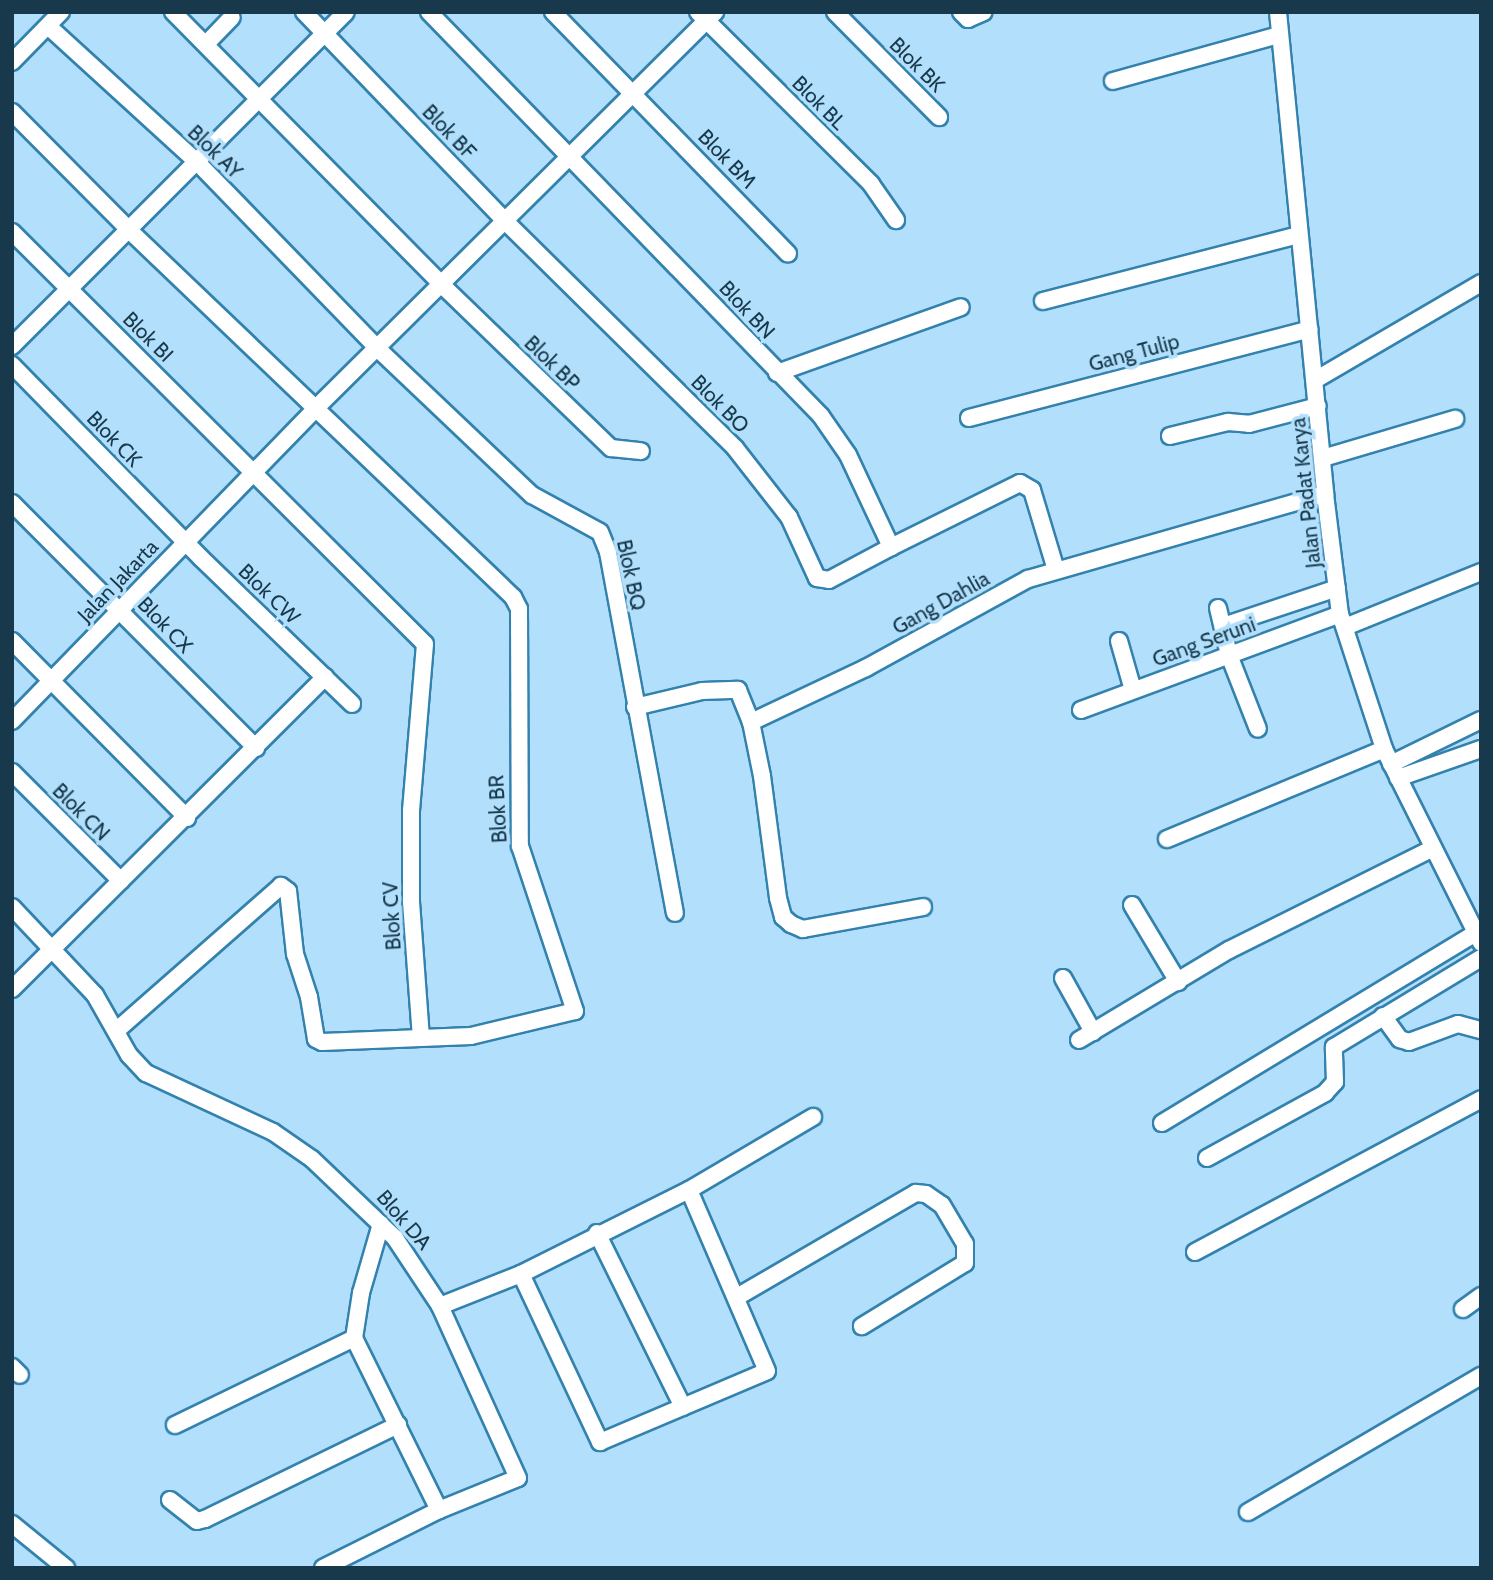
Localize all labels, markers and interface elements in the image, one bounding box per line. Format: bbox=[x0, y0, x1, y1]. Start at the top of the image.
street label: Blok BK bbox=[884, 32, 950, 98]
street label: Blok BL bbox=[787, 71, 851, 135]
street label: Blok BF bbox=[417, 99, 481, 165]
street label: Blok AY bbox=[182, 120, 248, 184]
street label: Blok BM bbox=[693, 124, 761, 194]
street label: Blok BN bbox=[714, 276, 780, 344]
street label: Blok BI bbox=[118, 307, 178, 367]
street label: Gang Tulip bbox=[1086, 329, 1182, 377]
street label: Blok BP bbox=[519, 330, 585, 396]
street label: Blok BO bbox=[686, 370, 754, 438]
street label: Blok CK bbox=[81, 406, 147, 472]
street label: Jalan Padat Karya bbox=[1286, 417, 1326, 569]
street label: Jalan Jakarta bbox=[72, 534, 164, 628]
street label: Blok BQ bbox=[611, 537, 651, 613]
street label: Blok CW bbox=[233, 559, 305, 629]
street label: Gang Dahlia bbox=[888, 566, 994, 640]
street label: Blok CX bbox=[132, 592, 198, 658]
street label: Gang Seruni bbox=[1149, 612, 1259, 672]
street label: Blok BR bbox=[484, 774, 512, 844]
street label: Blok CN bbox=[47, 778, 115, 846]
street label: Blok CV bbox=[378, 881, 406, 951]
street label: Blok DA bbox=[371, 1185, 437, 1255]

